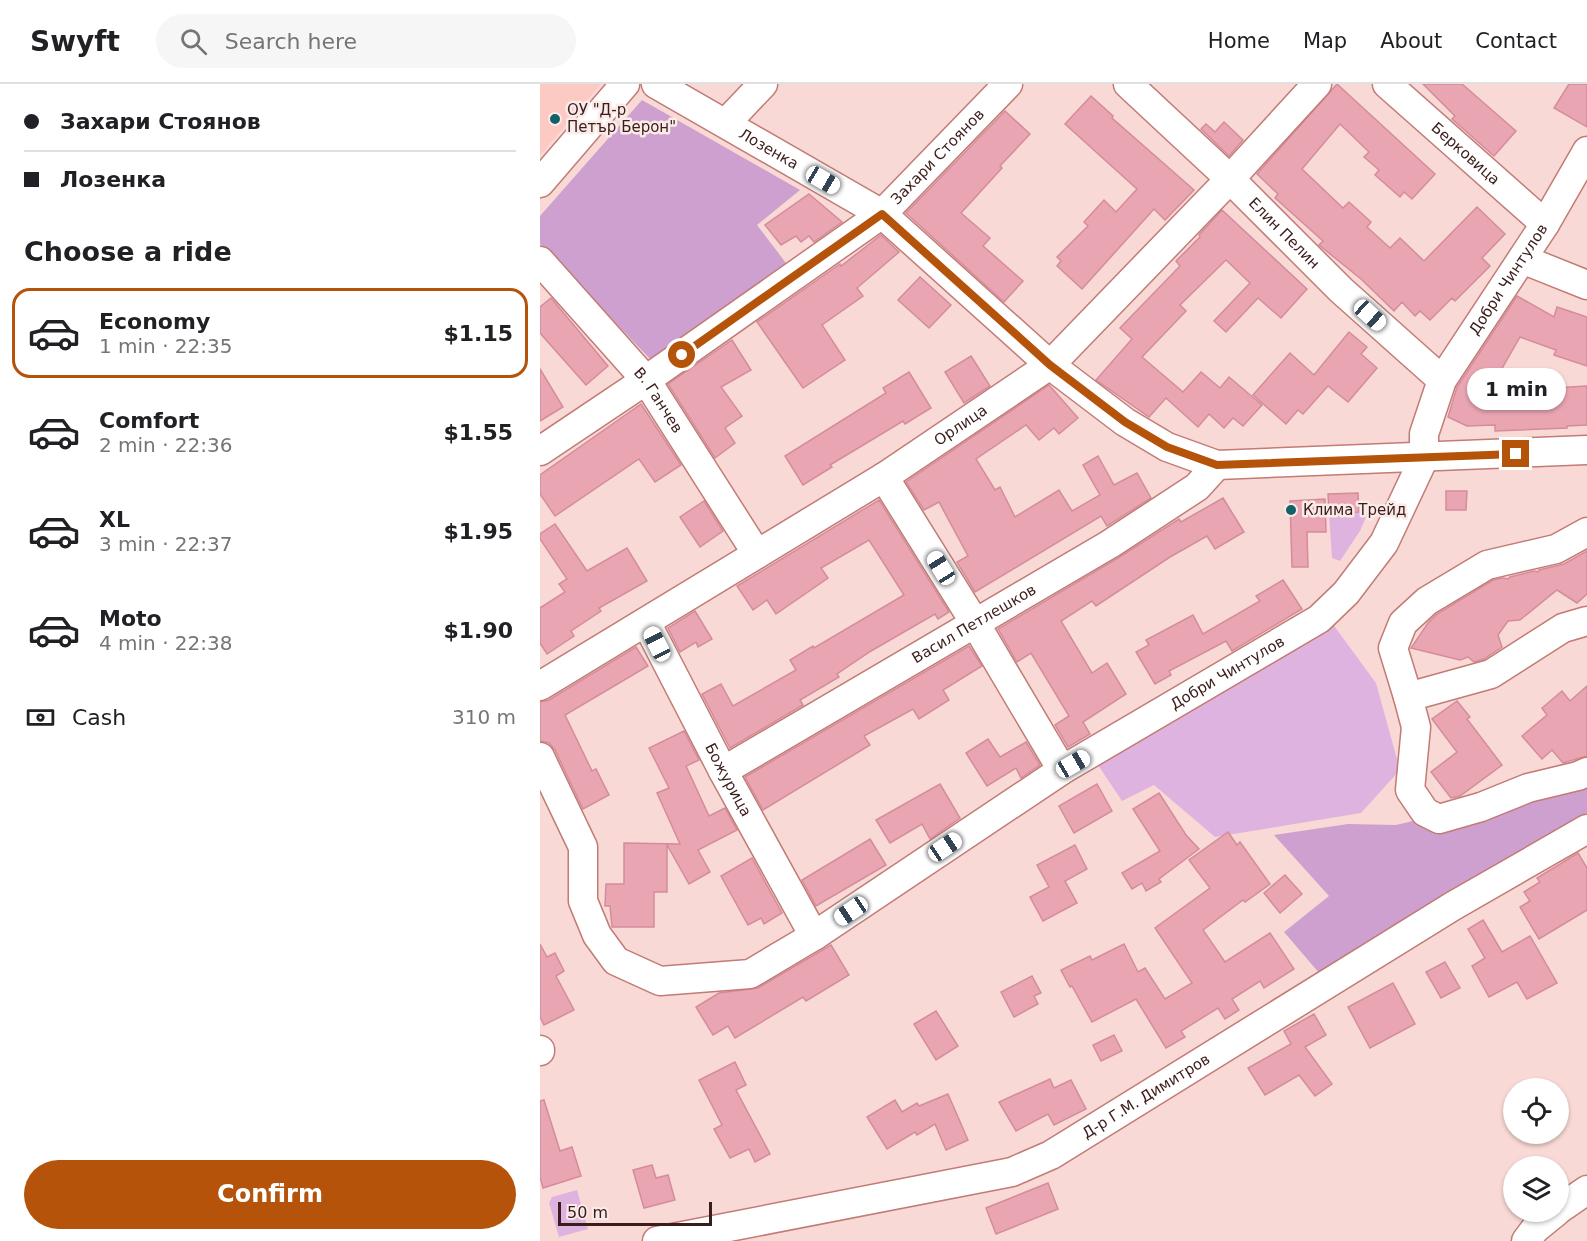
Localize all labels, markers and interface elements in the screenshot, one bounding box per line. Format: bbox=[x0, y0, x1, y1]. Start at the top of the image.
search box bbox=[156, 14, 576, 68]
text: Swyft bbox=[30, 25, 120, 58]
icon: search bbox=[177, 25, 210, 58]
text: Search here bbox=[225, 29, 357, 54]
text: Home bbox=[1208, 29, 1270, 53]
text: Map bbox=[1303, 29, 1347, 53]
text: About bbox=[1380, 29, 1442, 53]
text: Contact bbox=[1475, 29, 1557, 53]
place label: ОУ "Д-р Петър Берон" bbox=[567, 101, 676, 136]
street label: Захари Стоянов bbox=[887, 105, 988, 208]
text: Захари Стоянов bbox=[60, 109, 261, 134]
marker: ОУ "Д-р Петър Берон" bbox=[548, 112, 562, 126]
street label: Берковица bbox=[1428, 119, 1503, 189]
street label: Лозенка bbox=[736, 125, 802, 173]
car bbox=[803, 163, 843, 197]
text: Лозенка bbox=[60, 167, 166, 192]
street label: Елин Пелин bbox=[1245, 194, 1323, 272]
street label: Добри Чинтулов bbox=[1465, 220, 1552, 338]
text: Choose a ride bbox=[24, 236, 232, 267]
car bbox=[1351, 296, 1389, 334]
icon: car bbox=[27, 306, 81, 360]
text: Economy bbox=[99, 309, 210, 334]
text: $1.15 bbox=[443, 321, 513, 346]
text: 1 min · 22:35 bbox=[99, 334, 233, 358]
route start bbox=[668, 341, 695, 368]
street label: В. Ганчев bbox=[630, 364, 686, 436]
callout: 1 min bbox=[1466, 367, 1566, 409]
text: 1 min bbox=[1485, 377, 1548, 401]
street label: Орлица bbox=[931, 401, 991, 450]
icon: car bbox=[27, 405, 81, 459]
text: Comfort bbox=[99, 408, 199, 433]
text: $1.55 bbox=[443, 420, 513, 445]
text: 2 min · 22:36 bbox=[99, 433, 233, 457]
route end bbox=[1502, 440, 1529, 467]
place label: Клима Трейд bbox=[1303, 501, 1406, 519]
marker: Клима Трейд bbox=[1284, 503, 1298, 517]
icon: car bbox=[27, 504, 81, 558]
text: XL bbox=[99, 507, 130, 532]
text: $1.95 bbox=[443, 519, 513, 544]
text: 3 min · 22:37 bbox=[99, 532, 233, 556]
car bbox=[924, 548, 958, 588]
street label: Васил Петлешков bbox=[909, 580, 1039, 667]
icon: car bbox=[27, 603, 81, 657]
text: Moto bbox=[99, 606, 162, 631]
text: $1.90 bbox=[443, 618, 513, 643]
car bbox=[641, 624, 673, 664]
text: 4 min · 22:38 bbox=[99, 631, 233, 655]
street label: Добри Чинтулов bbox=[1167, 632, 1288, 713]
icon: cash bbox=[24, 701, 57, 734]
text: Cash bbox=[72, 705, 126, 730]
text: 310 m bbox=[452, 705, 516, 729]
street label: Божурица bbox=[701, 740, 755, 820]
car bbox=[1053, 747, 1093, 781]
car bbox=[925, 829, 965, 865]
car bbox=[831, 893, 871, 929]
street label: Д-р Г.М. Димитров bbox=[1079, 1050, 1213, 1142]
map controls bbox=[1503, 1078, 1569, 1222]
button: locate bbox=[1503, 1078, 1569, 1144]
button: layers bbox=[1503, 1156, 1569, 1222]
button: Confirm bbox=[24, 1160, 516, 1229]
scale bar bbox=[558, 1199, 712, 1226]
text: 50 m bbox=[567, 1203, 608, 1222]

